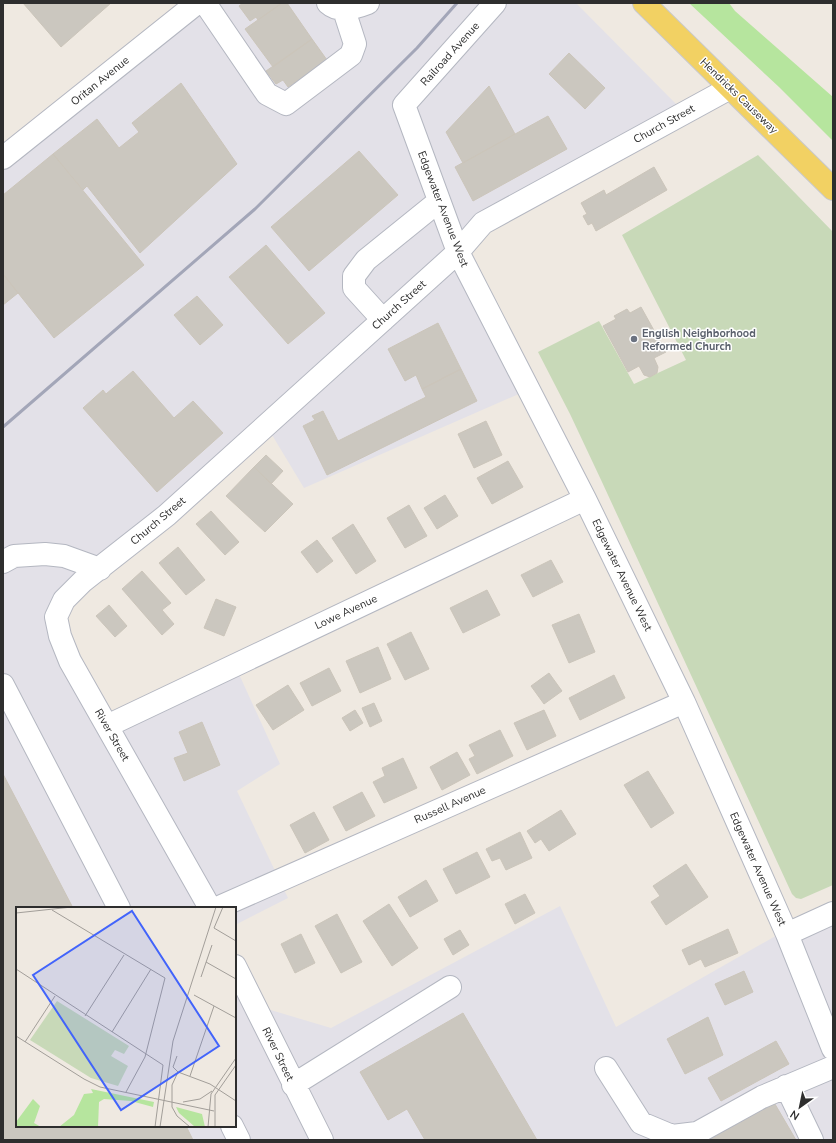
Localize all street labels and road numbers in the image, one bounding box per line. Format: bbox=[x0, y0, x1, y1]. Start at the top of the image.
street label: Railroad Avenue bbox=[417, 19, 483, 89]
street label: Oritan Avenue bbox=[68, 53, 132, 109]
street label: Hendricks Causeway bbox=[697, 55, 781, 137]
street label: Church Street bbox=[631, 101, 697, 147]
street label: Edgewater Avenue West bbox=[414, 149, 472, 269]
street label: Church Street bbox=[369, 277, 429, 333]
street label: Church Street bbox=[127, 493, 189, 549]
street label: Edgewater Avenue West bbox=[588, 516, 656, 634]
street label: Lowe Avenue bbox=[312, 591, 380, 633]
street label: River Street bbox=[91, 706, 133, 764]
street label: Russell Avenue bbox=[412, 782, 488, 827]
street label: Edgewater Avenue West bbox=[726, 810, 790, 928]
street label: River Street bbox=[259, 1025, 298, 1084]

